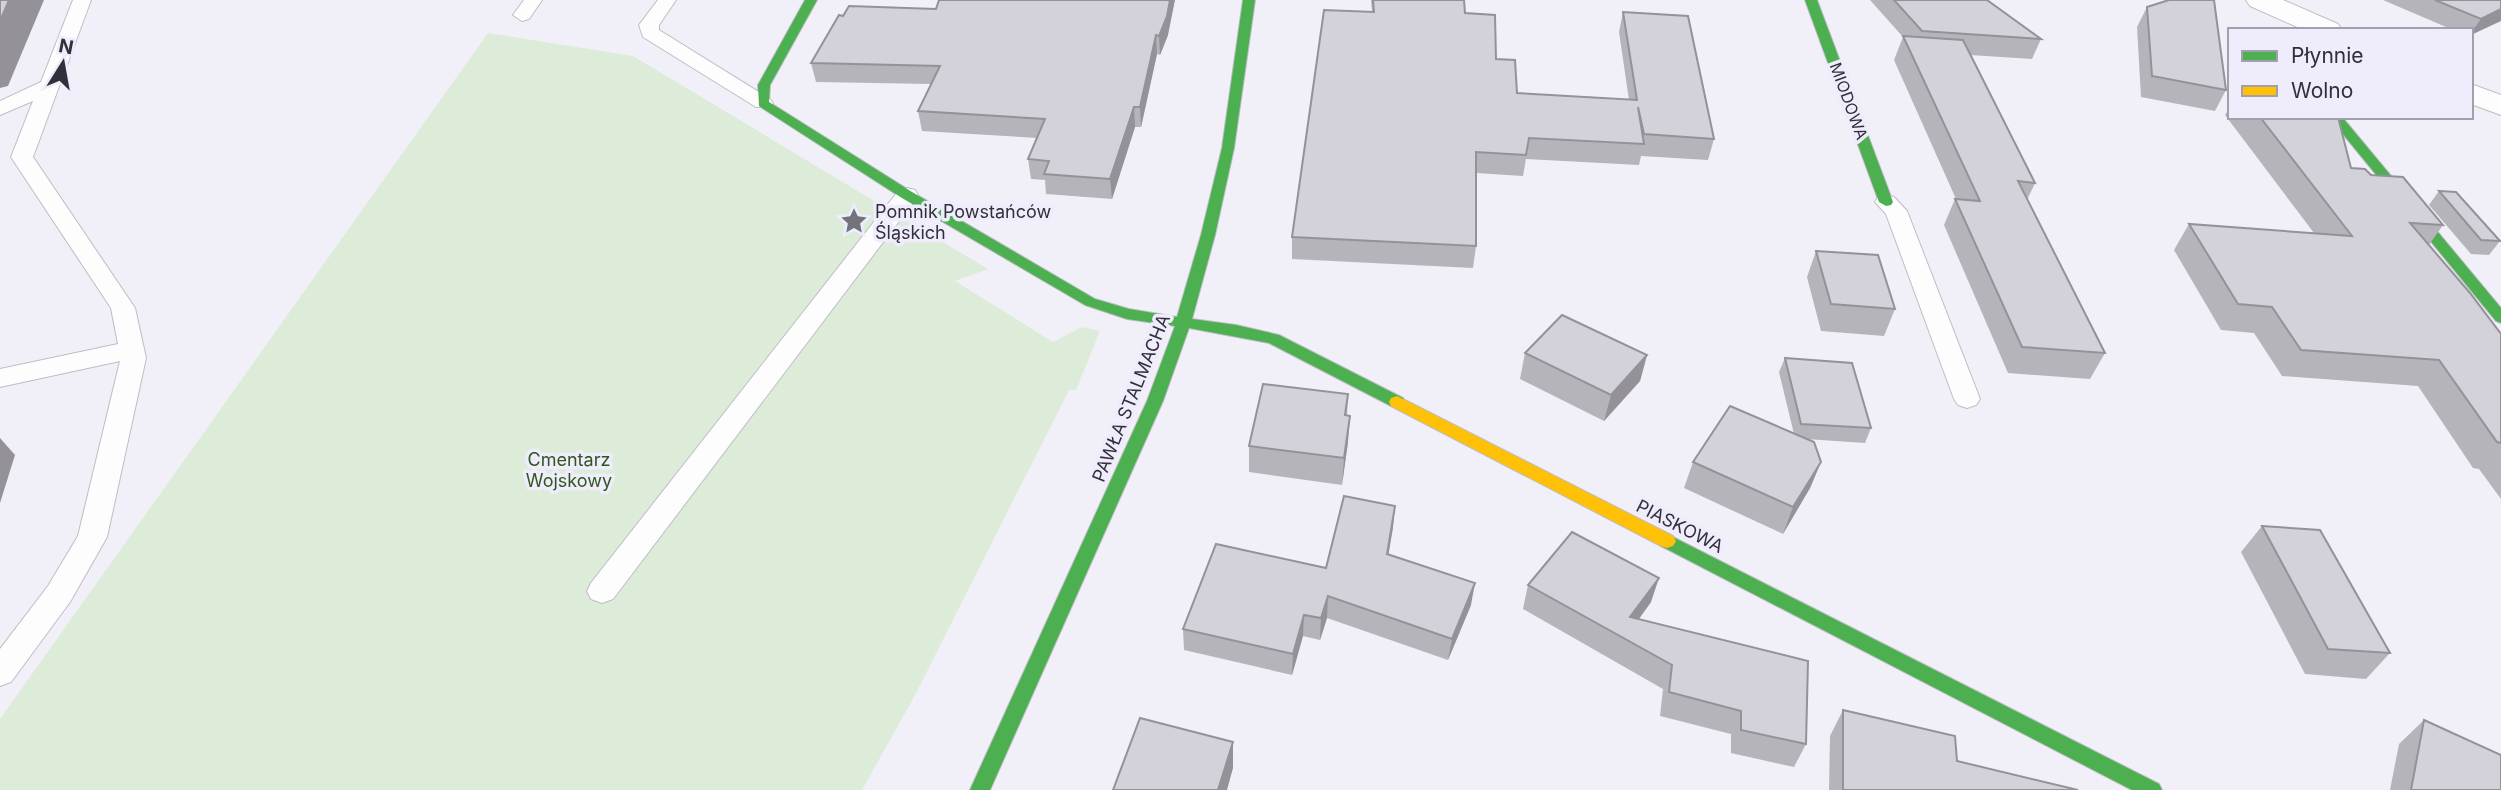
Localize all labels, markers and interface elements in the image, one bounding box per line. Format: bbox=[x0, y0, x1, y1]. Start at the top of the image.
north arrow bbox=[28, 28, 98, 98]
legend bbox=[2228, 28, 2473, 119]
text: N bbox=[57, 34, 75, 59]
text: Płynnie bbox=[2291, 43, 2364, 68]
street label: MIODOWA bbox=[1826, 60, 1872, 142]
text: Wolno bbox=[2291, 78, 2353, 103]
place label: Pomnik Powstańców Śląskich bbox=[875, 201, 1051, 243]
place icon: Pomnik Powstańców Śląskich bbox=[839, 206, 869, 236]
street label: PAWŁA STALMACHA bbox=[1088, 311, 1174, 485]
park label: Cmentarz Wojskowy bbox=[526, 449, 612, 491]
street label: PIASKOWA bbox=[1633, 495, 1727, 557]

